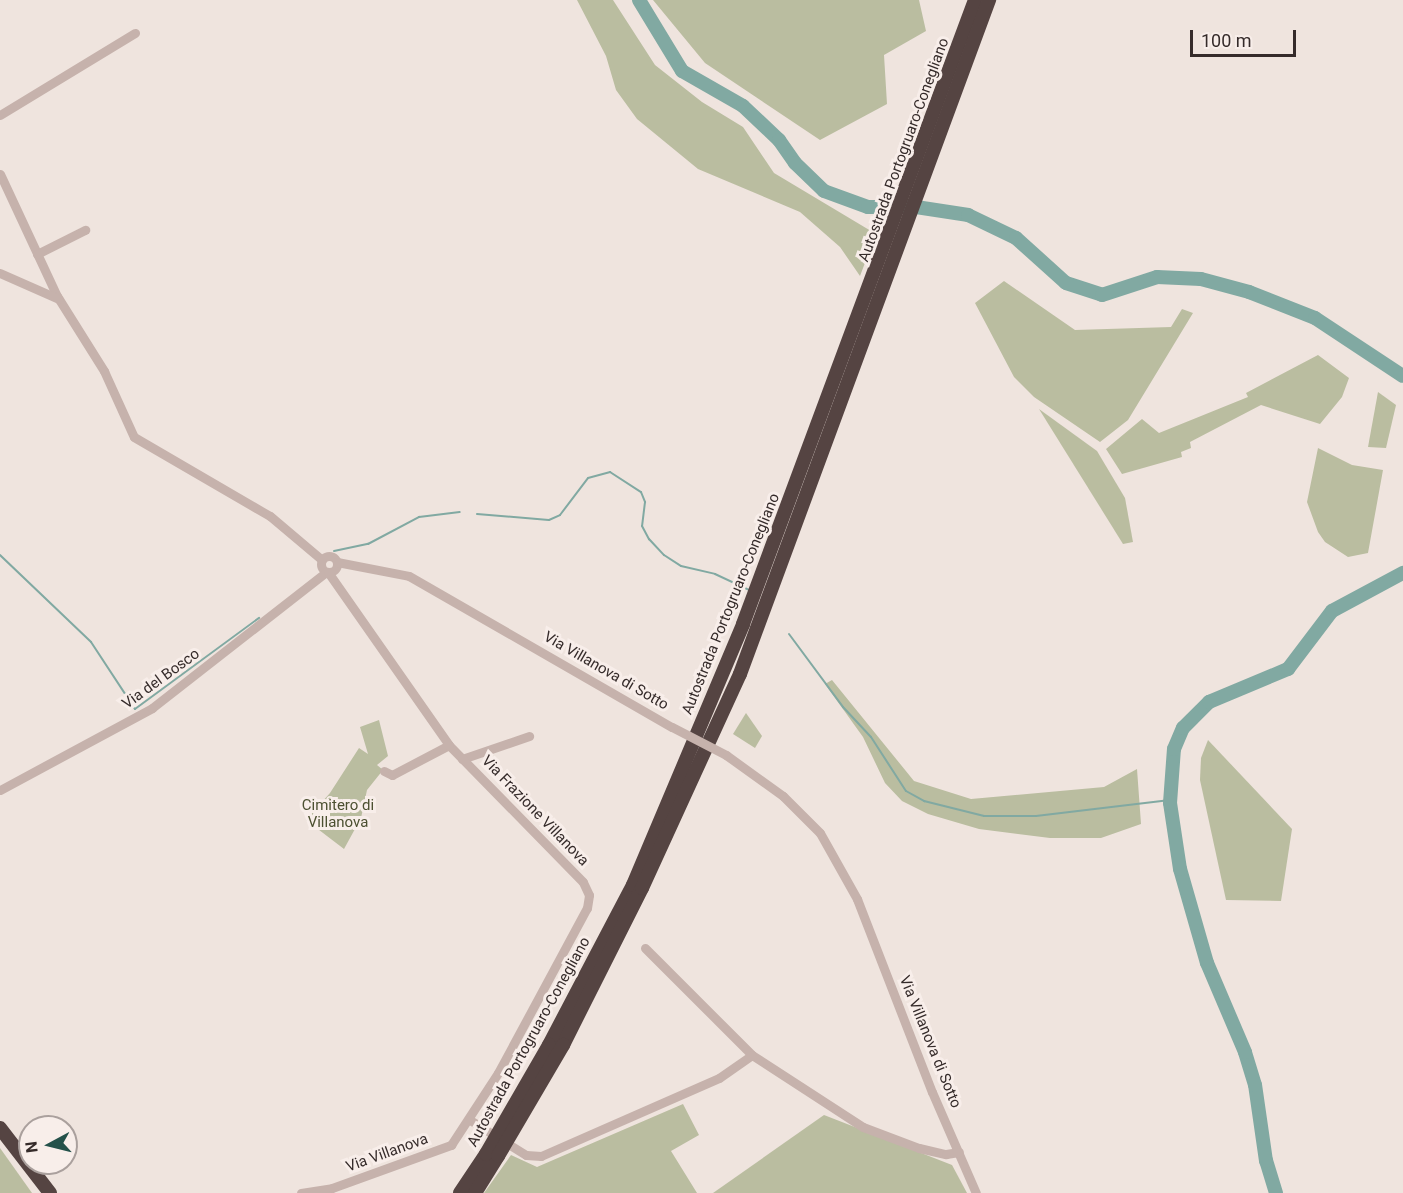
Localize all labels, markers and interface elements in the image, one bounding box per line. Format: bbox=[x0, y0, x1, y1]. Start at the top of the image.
scale bar bbox=[1193, 18, 1300, 56]
text: 100 m bbox=[1201, 30, 1252, 51]
street label: Autostrada Portogruaro-Conegliano bbox=[855, 36, 953, 264]
street label: Autostrada Portogruaro-Conegliano bbox=[678, 491, 784, 717]
street label: Via Villanova di Sotto bbox=[540, 628, 672, 714]
street label: Via del Bosco bbox=[119, 645, 203, 713]
street label: Via Frazione Villanova bbox=[478, 752, 592, 870]
park label: Cimitero di Villanova bbox=[302, 796, 374, 831]
street label: Autostrada Portogruaro-Conegliano bbox=[464, 934, 594, 1150]
street label: Via Villanova di Sotto bbox=[895, 973, 965, 1111]
north arrow bbox=[18, 1115, 78, 1175]
street label: Via Villanova bbox=[344, 1130, 430, 1176]
text: N bbox=[22, 1140, 42, 1154]

